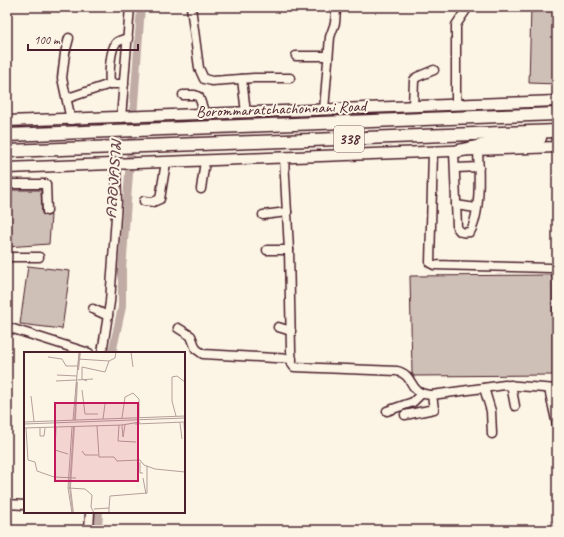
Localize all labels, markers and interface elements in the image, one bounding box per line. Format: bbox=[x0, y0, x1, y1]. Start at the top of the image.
scale bar bbox=[28, 26, 138, 52]
text: 100 m bbox=[34, 32, 61, 48]
street label: Borommaratchachonnani Road bbox=[196, 96, 369, 122]
road number: 338 bbox=[334, 126, 364, 152]
water label: คลองคราม bbox=[100, 137, 126, 219]
inset map bbox=[24, 352, 185, 513]

